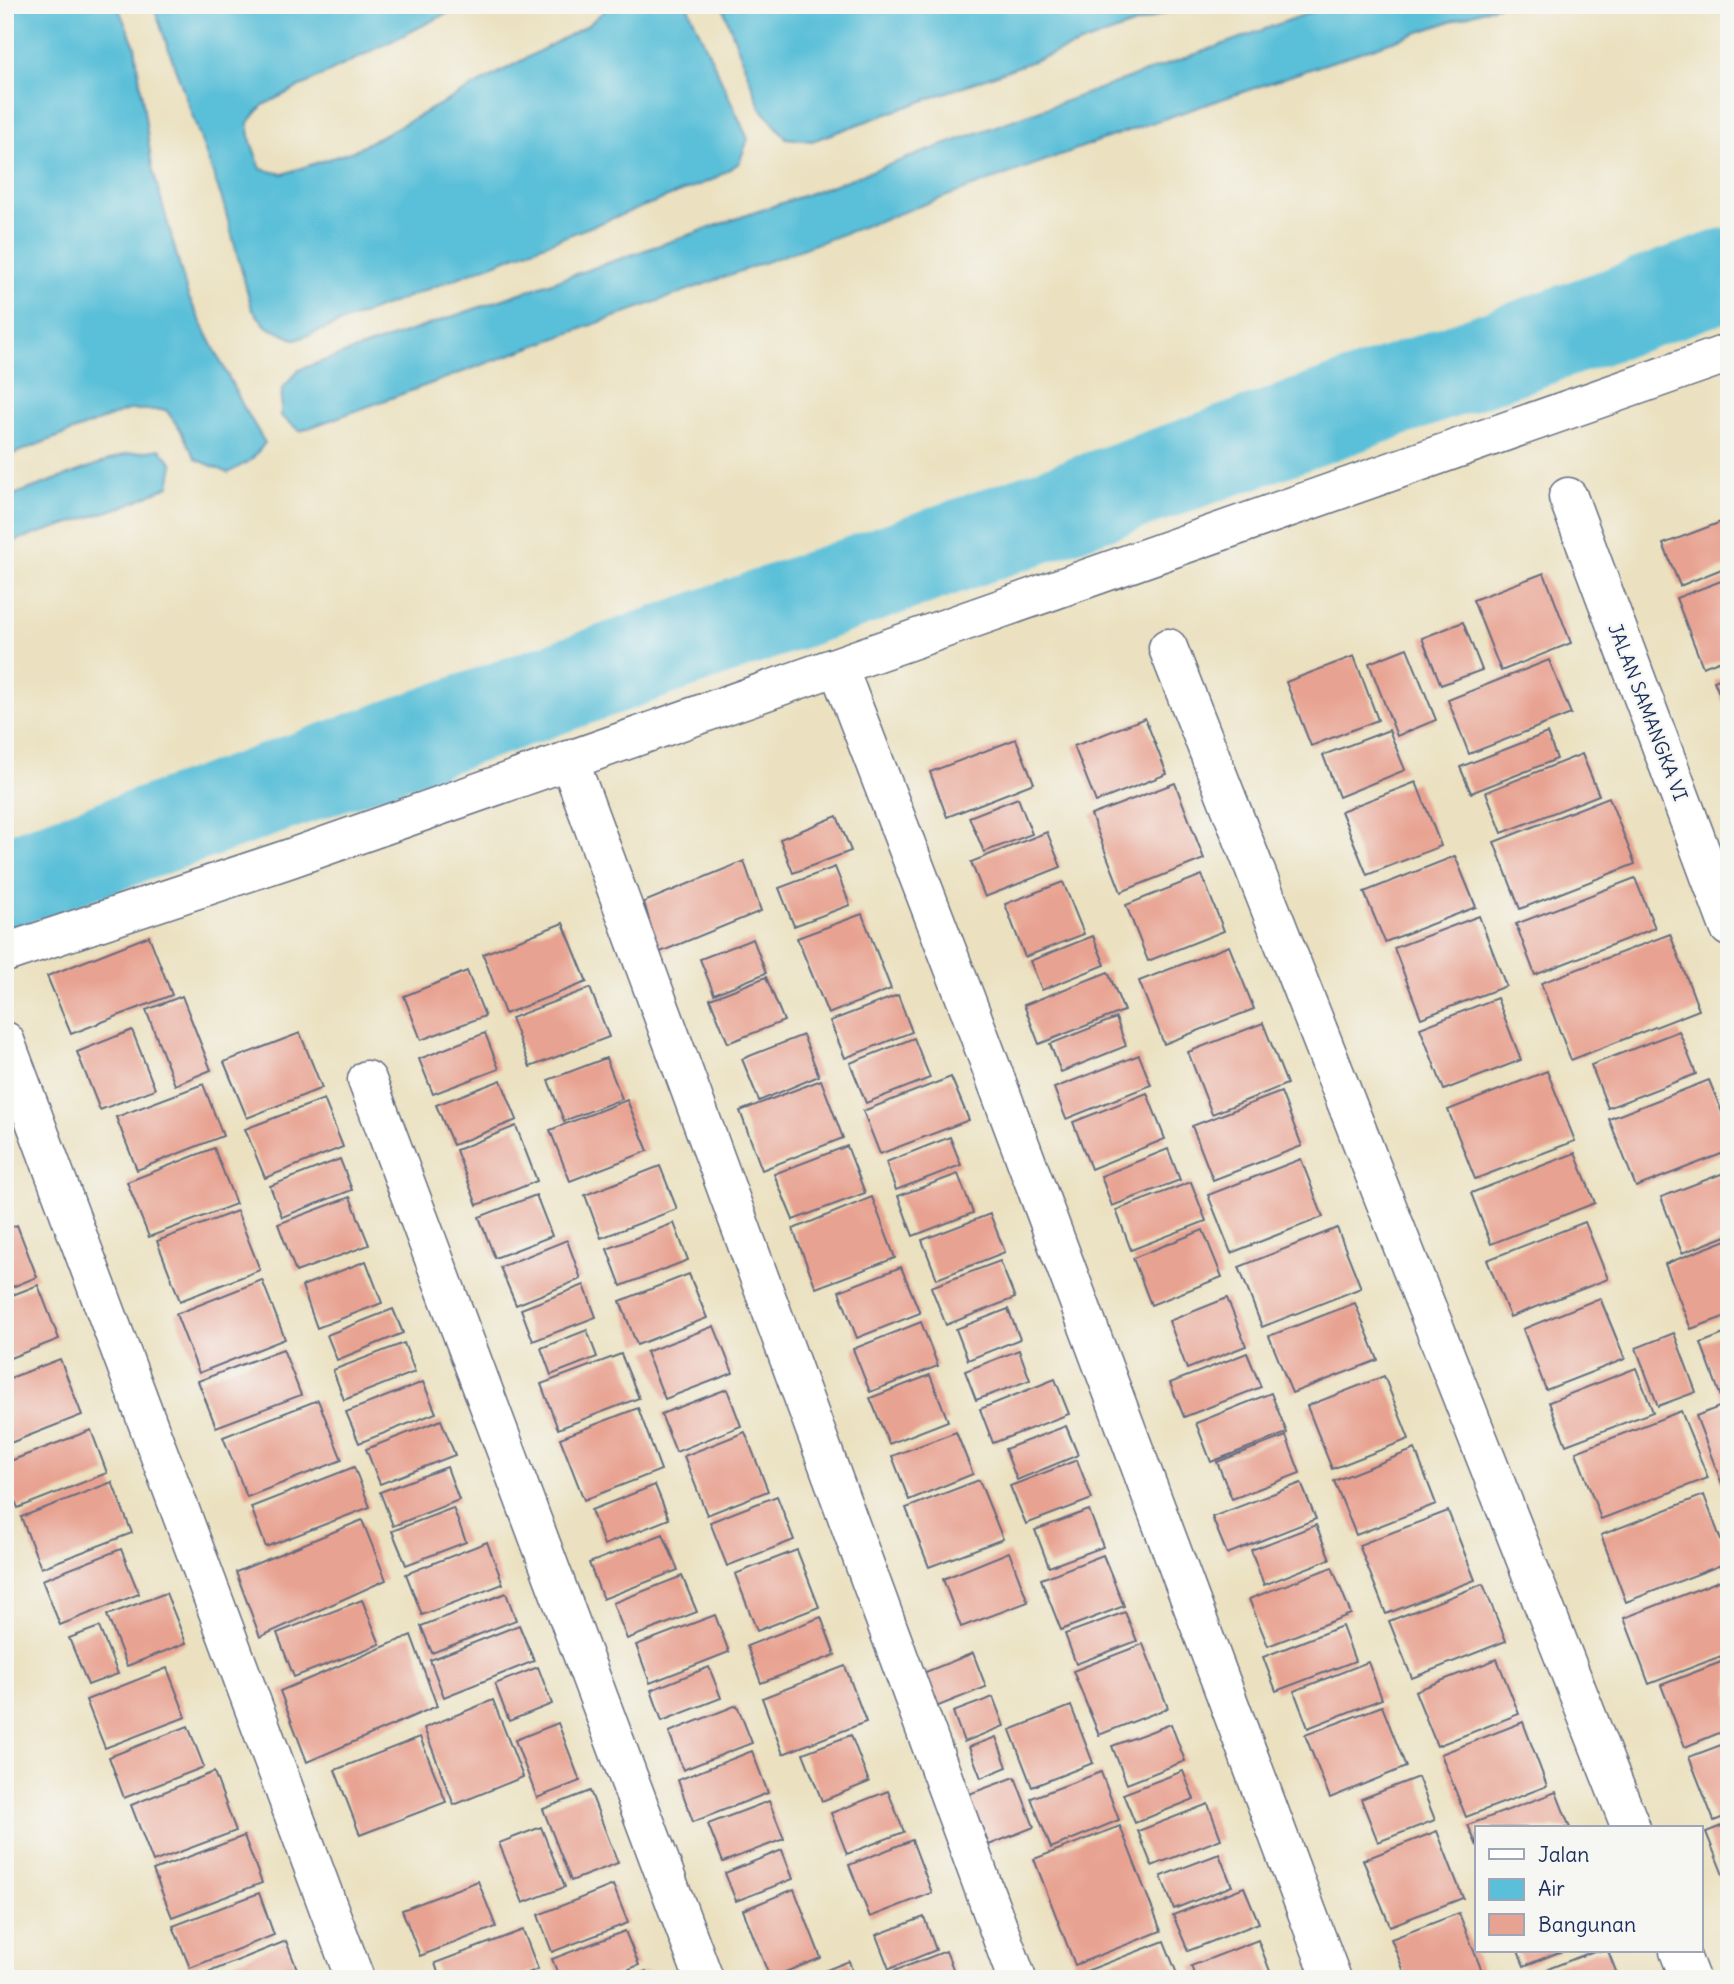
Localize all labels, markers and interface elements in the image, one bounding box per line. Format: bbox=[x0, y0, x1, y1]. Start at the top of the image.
street label: JALAN SAMANGKA VI bbox=[1603, 620, 1693, 804]
legend bbox=[1475, 1826, 1702, 1952]
text: Jalan bbox=[1538, 1841, 1589, 1868]
text: Air bbox=[1538, 1875, 1565, 1902]
text: Bangunan bbox=[1538, 1911, 1636, 1938]

